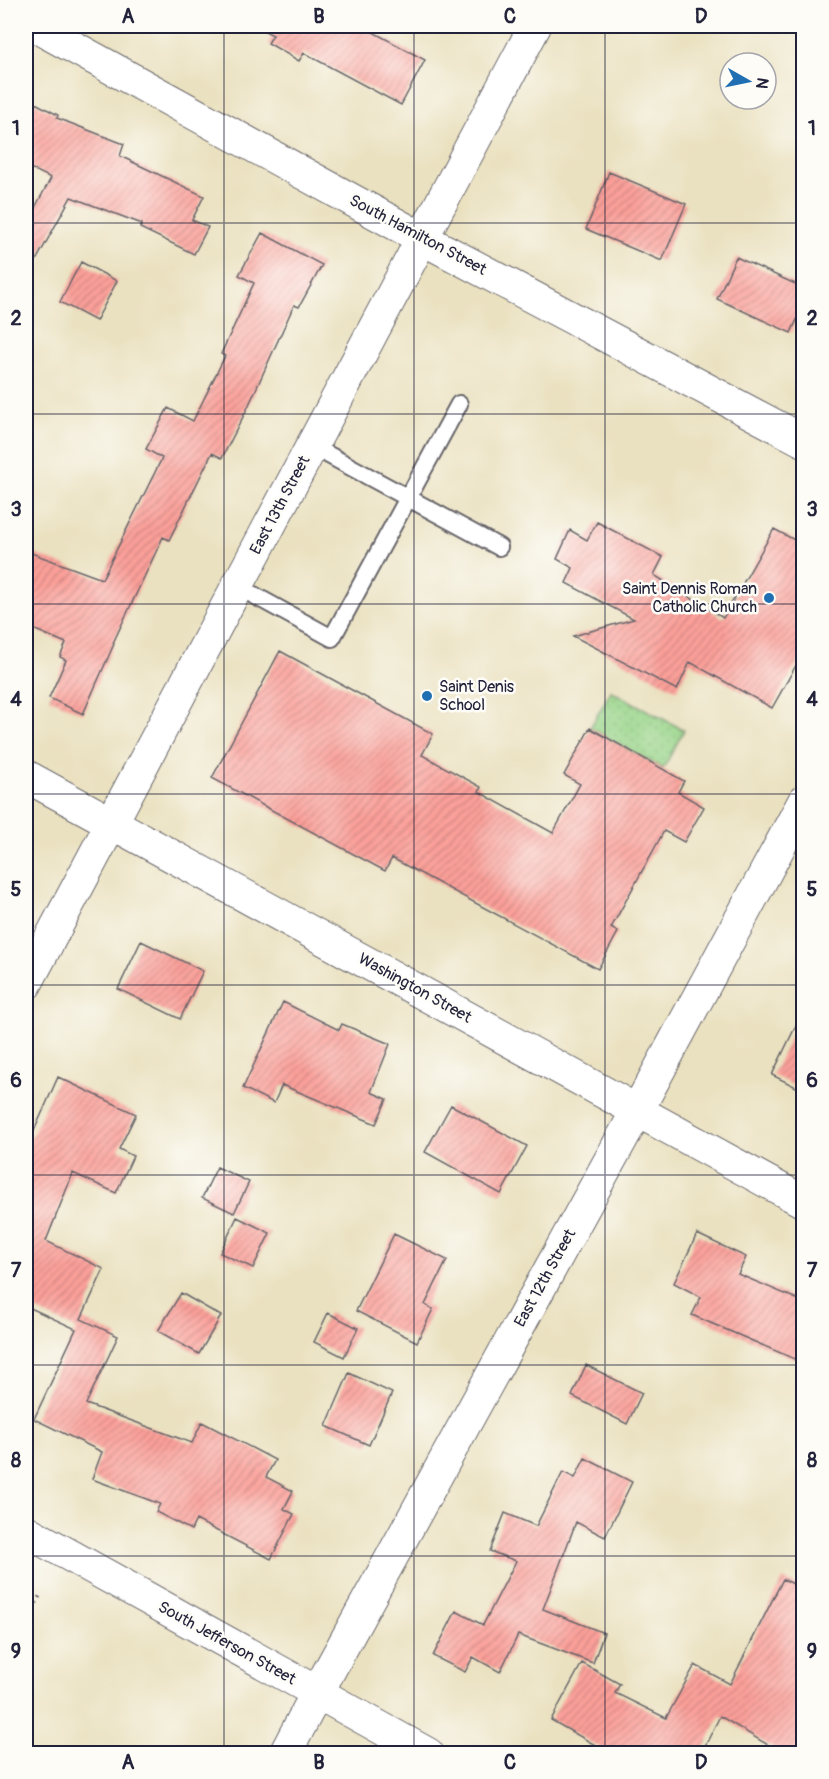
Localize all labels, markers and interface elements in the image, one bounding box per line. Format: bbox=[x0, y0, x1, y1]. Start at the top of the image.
text: A bbox=[122, 4, 135, 29]
text: B bbox=[313, 4, 325, 29]
text: C bbox=[504, 4, 516, 29]
text: D bbox=[695, 4, 708, 29]
north arrow bbox=[718, 51, 778, 111]
text: N bbox=[751, 76, 773, 90]
text: 1 bbox=[12, 116, 20, 141]
text: 1 bbox=[808, 116, 816, 141]
street label: South Hamilton Street bbox=[346, 190, 491, 280]
text: 2 bbox=[10, 306, 22, 331]
text: 2 bbox=[806, 306, 818, 331]
street label: East 13th Street bbox=[246, 452, 315, 558]
text: 3 bbox=[10, 497, 22, 522]
text: 3 bbox=[806, 497, 818, 522]
place label: Saint Dennis Roman Catholic Church bbox=[622, 579, 757, 617]
marker: Saint Dennis Roman Catholic Church bbox=[762, 591, 776, 605]
place label: Saint Denis School bbox=[439, 677, 514, 715]
text: 4 bbox=[10, 687, 22, 712]
text: 4 bbox=[806, 687, 818, 712]
marker: Saint Denis School bbox=[420, 689, 434, 703]
text: 5 bbox=[11, 877, 22, 902]
text: 5 bbox=[807, 877, 818, 902]
street label: Washington Street bbox=[355, 949, 476, 1028]
text: 6 bbox=[10, 1068, 22, 1093]
text: 6 bbox=[806, 1068, 818, 1093]
street label: East 12th Street bbox=[510, 1225, 580, 1330]
text: 7 bbox=[11, 1258, 22, 1283]
text: 7 bbox=[807, 1258, 818, 1283]
text: 8 bbox=[11, 1448, 21, 1473]
text: 8 bbox=[807, 1448, 817, 1473]
street label: South Jefferson Street bbox=[155, 1597, 300, 1689]
text: 9 bbox=[11, 1639, 21, 1664]
text: 9 bbox=[807, 1639, 817, 1664]
text: A bbox=[122, 1750, 135, 1775]
text: B bbox=[313, 1750, 325, 1775]
text: C bbox=[504, 1750, 516, 1775]
text: D bbox=[695, 1750, 708, 1775]

